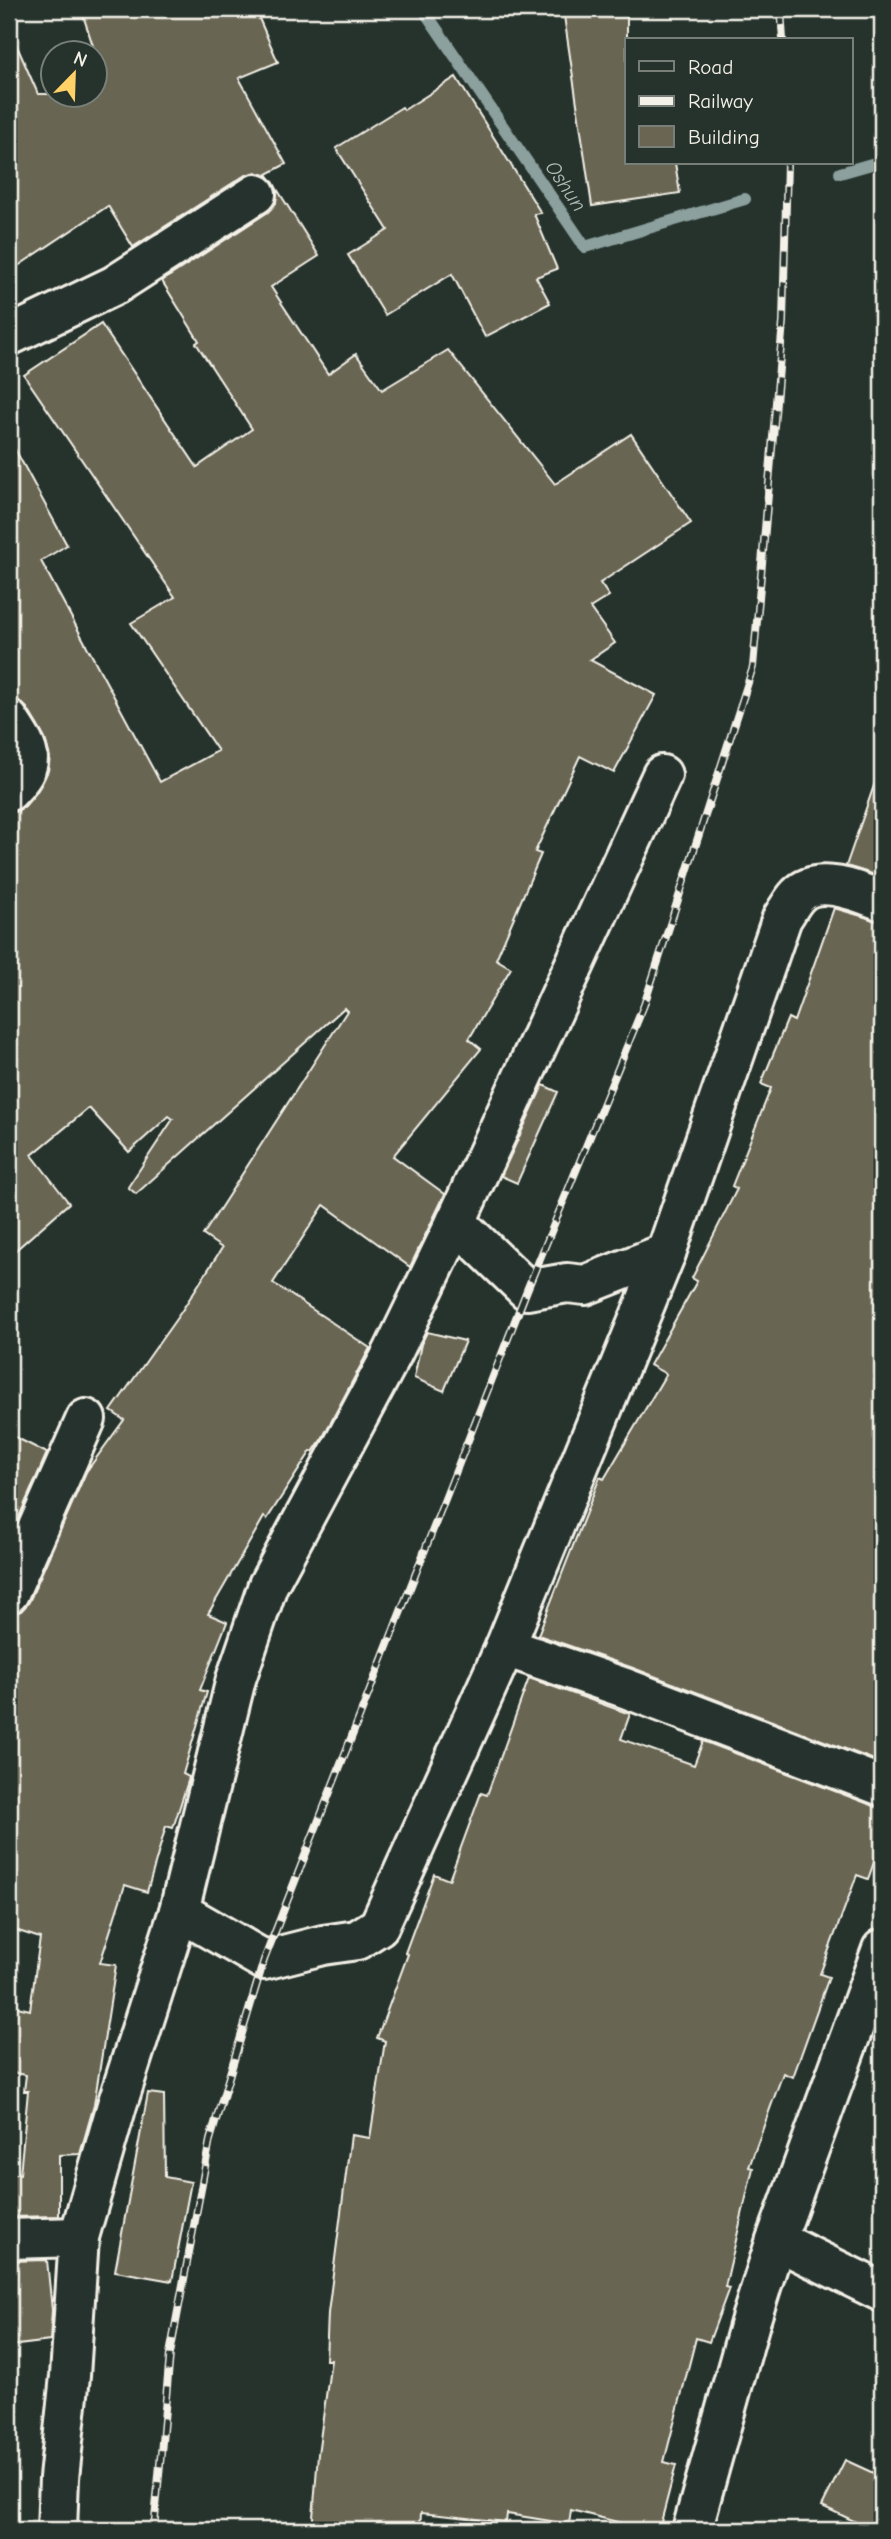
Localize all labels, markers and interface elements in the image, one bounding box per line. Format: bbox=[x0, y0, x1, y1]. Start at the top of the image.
north arrow bbox=[38, 38, 108, 108]
legend bbox=[625, 38, 852, 164]
text: N bbox=[70, 47, 90, 72]
text: Road bbox=[688, 55, 733, 79]
text: Railway bbox=[688, 89, 753, 113]
text: Building bbox=[688, 125, 760, 149]
water label: Oshun bbox=[540, 156, 592, 216]

